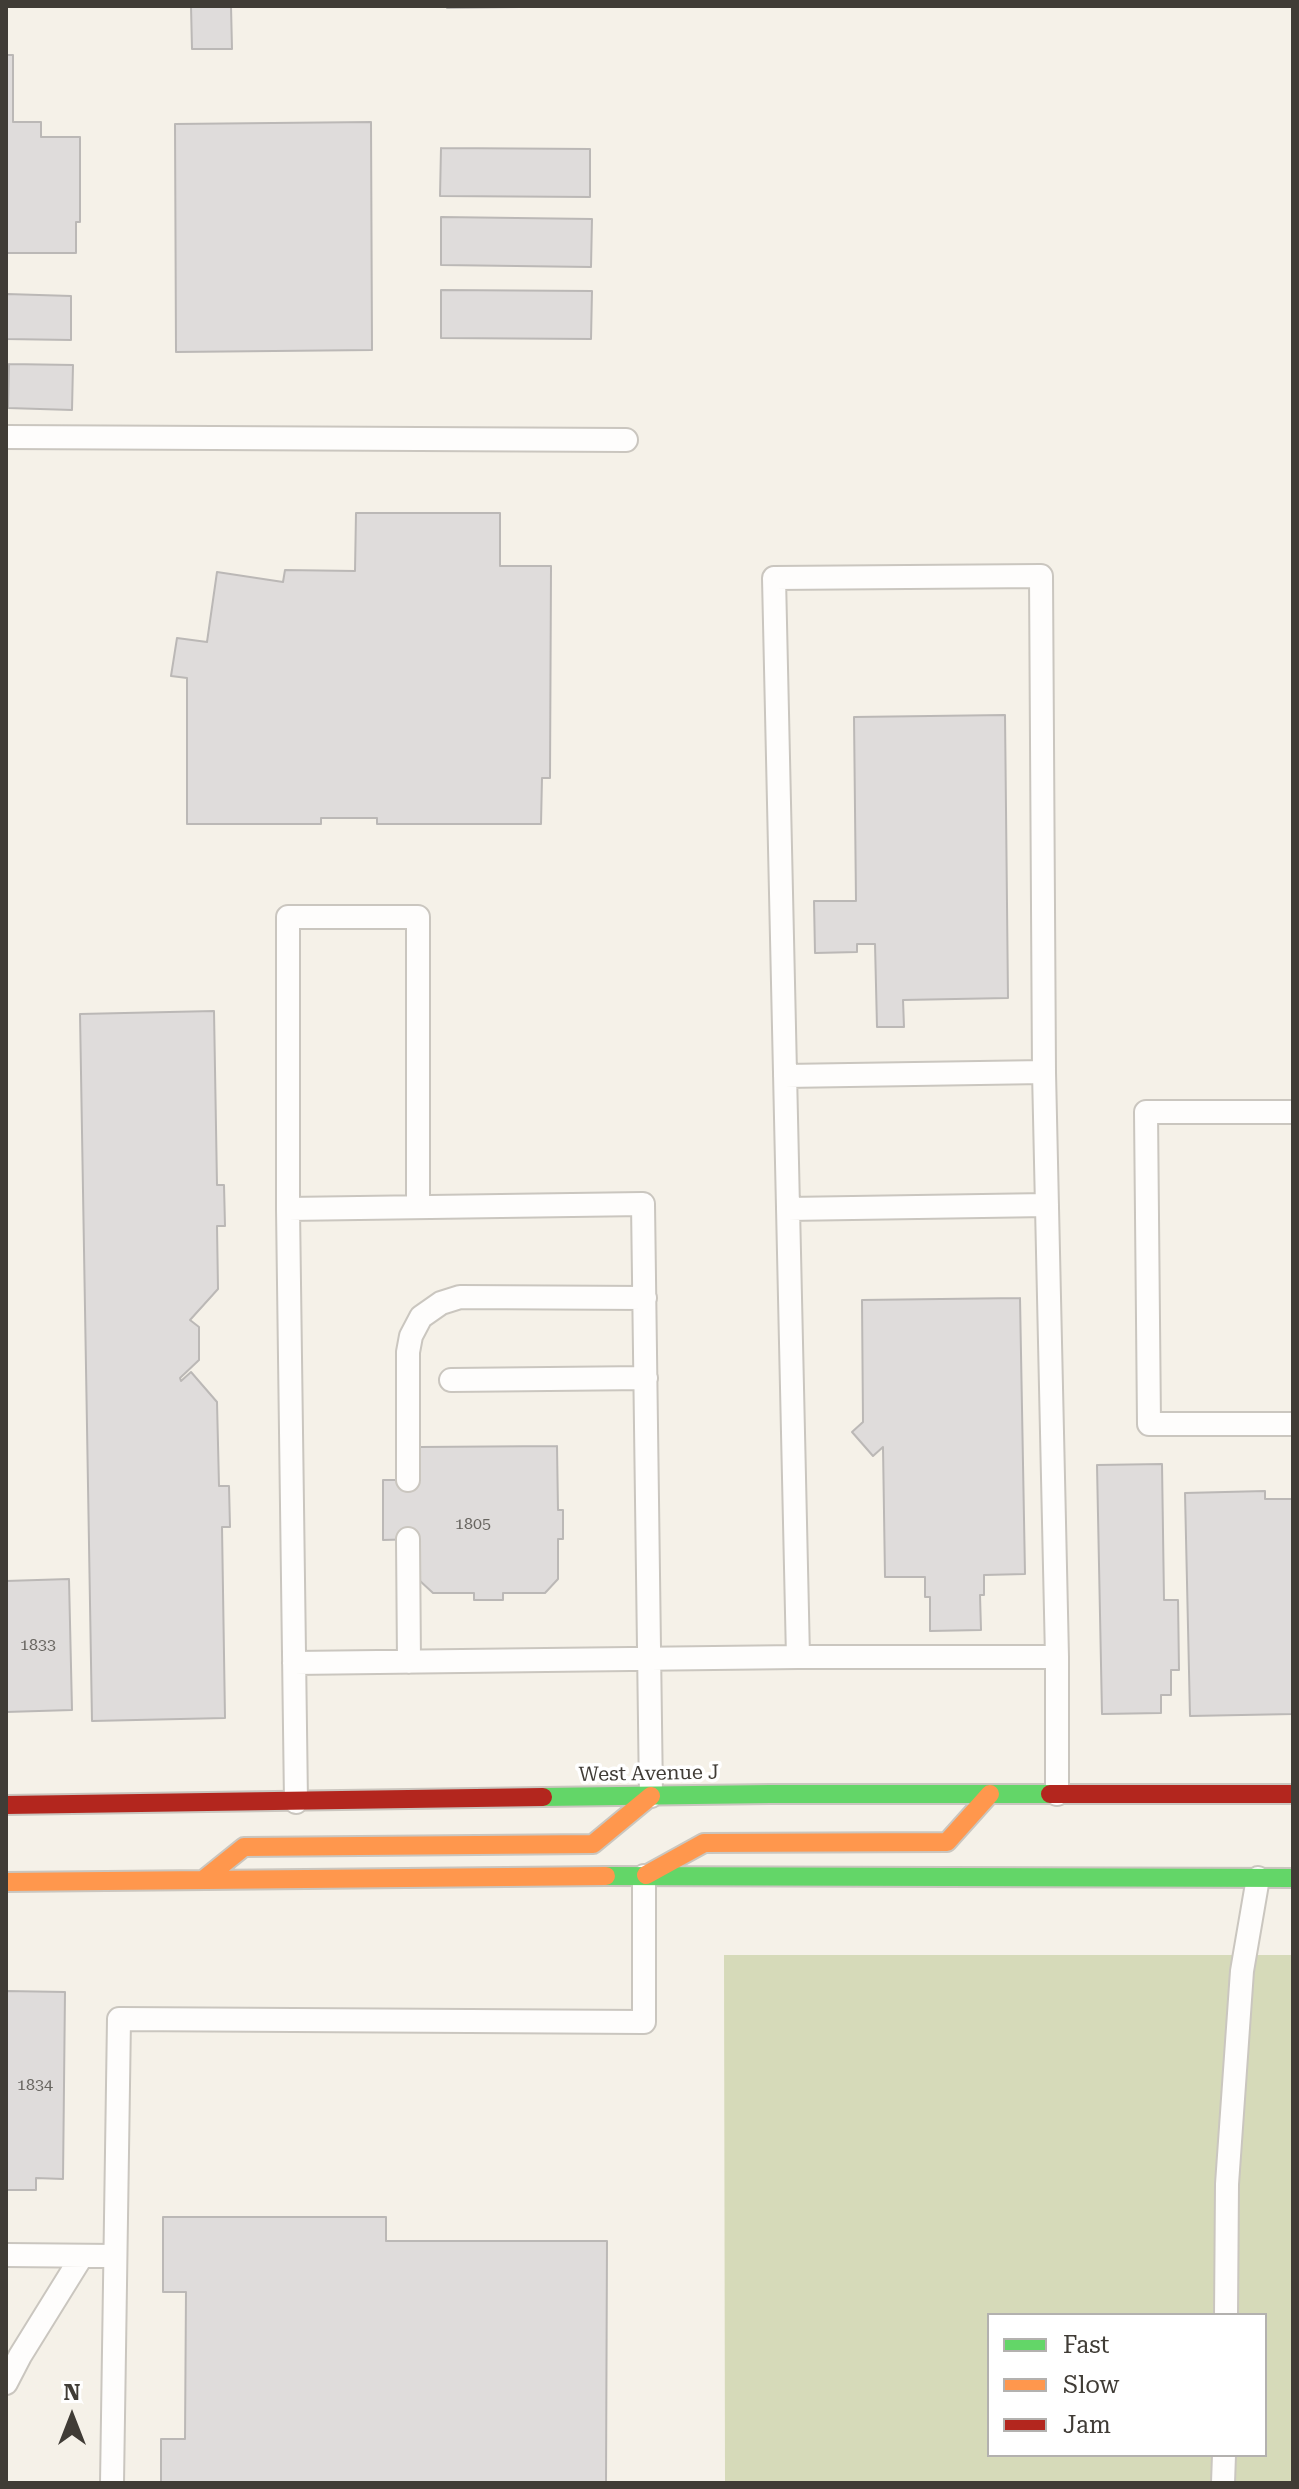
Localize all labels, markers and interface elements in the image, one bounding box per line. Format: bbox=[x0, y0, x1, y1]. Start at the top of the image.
house number: 1805 bbox=[455, 1514, 491, 1534]
house number: 1833 bbox=[20, 1635, 56, 1655]
street label: West Avenue J bbox=[579, 1761, 719, 1787]
house number: 1834 bbox=[17, 2075, 53, 2095]
legend bbox=[987, 2313, 1267, 2457]
text: Fast bbox=[1063, 2331, 1110, 2359]
text: Slow bbox=[1063, 2371, 1119, 2399]
north arrow bbox=[32, 2377, 112, 2457]
text: N bbox=[64, 2380, 80, 2405]
text: Jam bbox=[1063, 2411, 1111, 2439]

